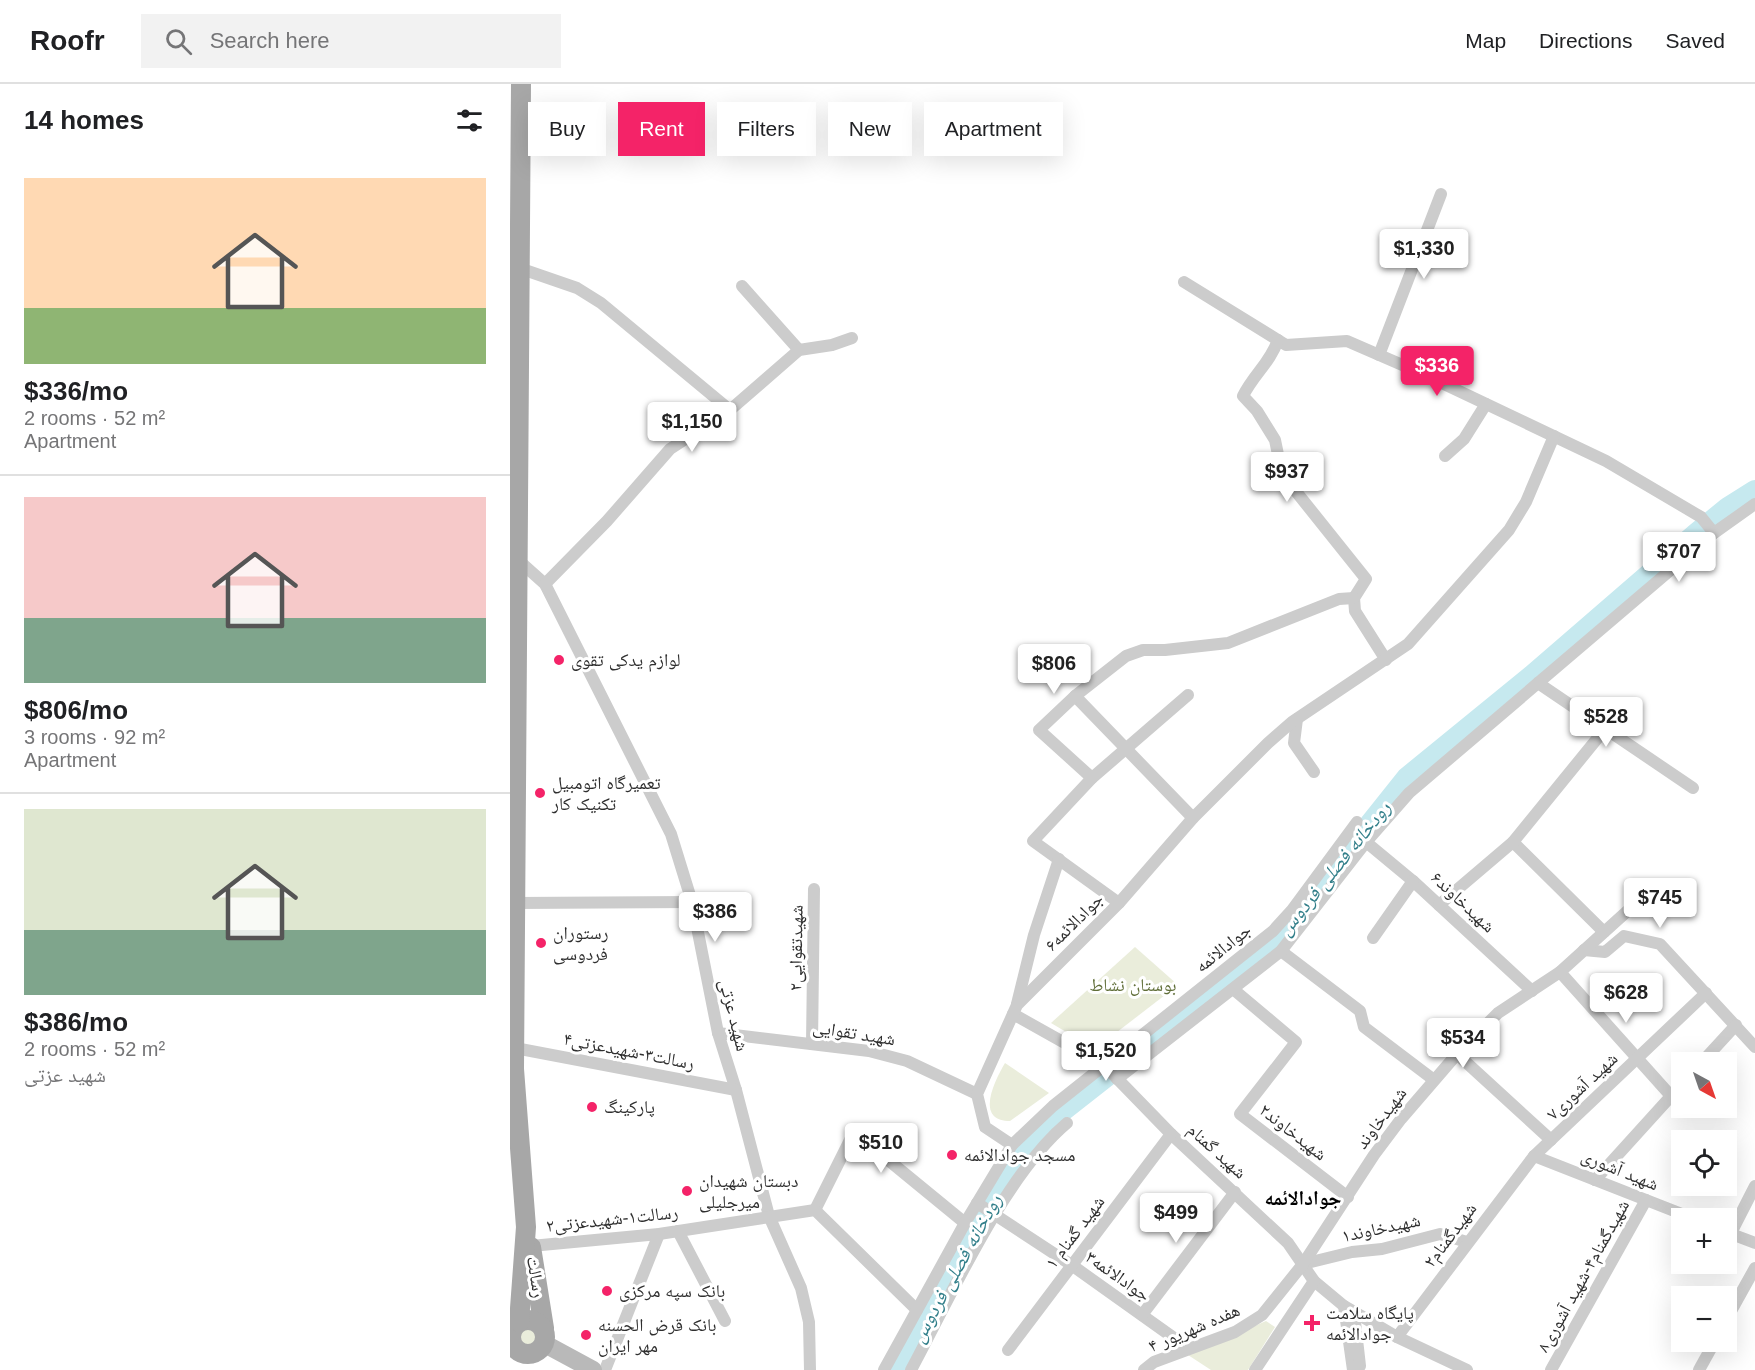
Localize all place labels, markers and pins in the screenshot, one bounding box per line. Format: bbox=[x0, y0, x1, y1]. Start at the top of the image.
pin: $1,330 bbox=[1375, 229, 1473, 280]
pin: $336 bbox=[1401, 346, 1473, 397]
pin: $1,150 bbox=[643, 402, 741, 453]
pin: $937 bbox=[1251, 452, 1323, 503]
pin: $707 bbox=[1643, 532, 1715, 583]
pin: $806 bbox=[1018, 644, 1090, 695]
place label: لوازم یدکی تقوی bbox=[571, 650, 681, 672]
marker: لوازم یدکی تقوی bbox=[552, 653, 566, 667]
pin: $528 bbox=[1570, 697, 1642, 748]
place label: تعمیرگاه اتومبیل تکنیک کار bbox=[551, 773, 661, 814]
marker: تعمیرگاه اتومبیل تکنیک کار bbox=[533, 786, 547, 800]
pin: $745 bbox=[1624, 878, 1696, 929]
pin: $386 bbox=[679, 892, 751, 943]
place label: رستوران فردوسی bbox=[553, 923, 609, 965]
marker: رستوران فردوسی bbox=[534, 936, 548, 950]
pin: $628 bbox=[1590, 973, 1662, 1024]
pin: $534 bbox=[1427, 1018, 1499, 1069]
pin: $1,520 bbox=[1057, 1031, 1155, 1082]
place label: پارکینگ bbox=[604, 1097, 655, 1118]
marker: پارکینگ bbox=[585, 1100, 599, 1114]
pin: $510 bbox=[845, 1123, 917, 1174]
place label: مسجد جوادالائمه bbox=[964, 1145, 1075, 1165]
marker: مسجد جوادالائمه bbox=[945, 1148, 959, 1162]
place label: دبستان شهیدان میرجلیلی bbox=[699, 1171, 798, 1213]
marker: دبستان شهیدان میرجلیلی bbox=[680, 1184, 694, 1198]
pin: $499 bbox=[1140, 1193, 1212, 1244]
place label: بانک سپه مرکزی bbox=[619, 1281, 725, 1302]
marker: بانک سپه مرکزی bbox=[600, 1284, 614, 1298]
place label: پایگاه سلامت جوادالائمه bbox=[1326, 1303, 1414, 1344]
marker: پایگاه سلامت جوادالائمه bbox=[1303, 1314, 1321, 1332]
place label: بانک قرض الحسنه مهر ایران bbox=[598, 1315, 716, 1357]
marker: بانک قرض الحسنه مهر ایران bbox=[579, 1328, 593, 1342]

